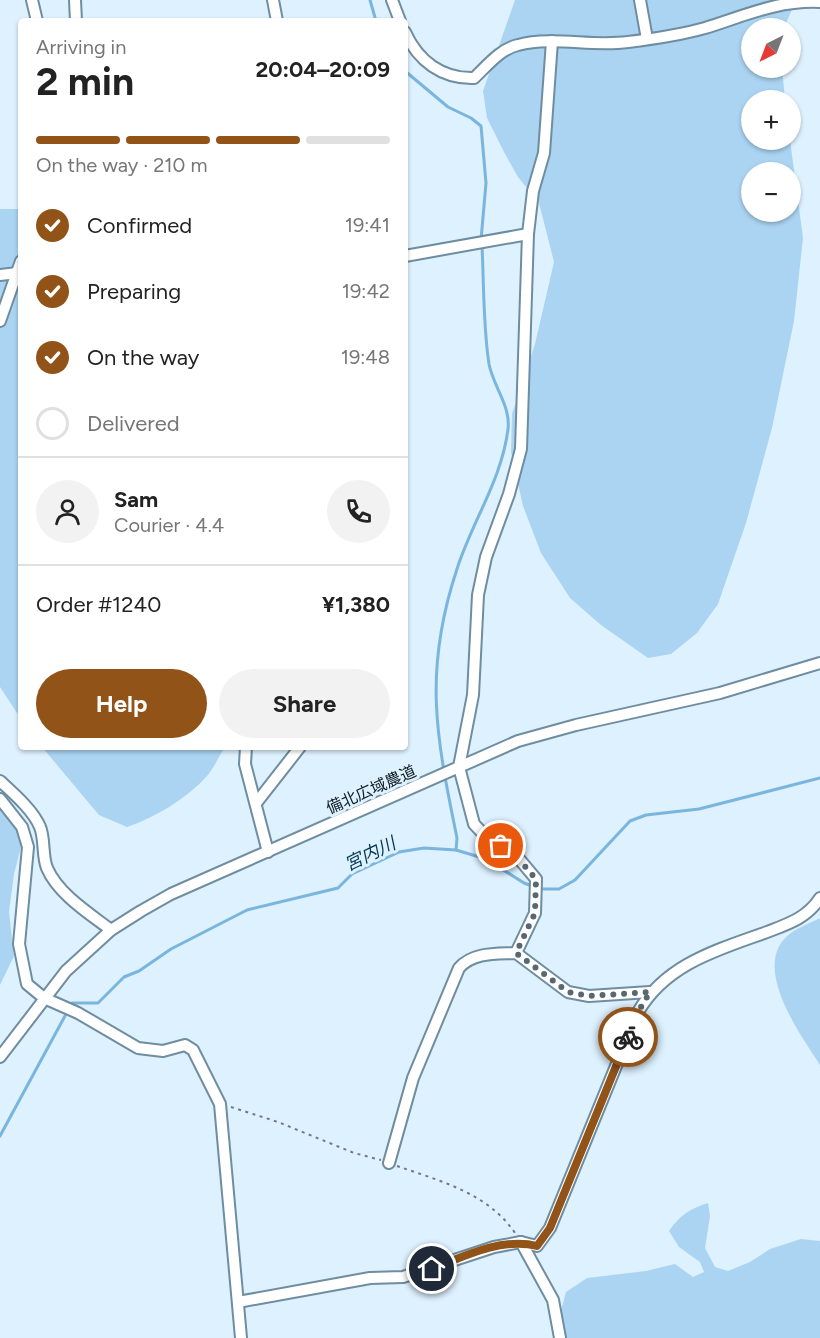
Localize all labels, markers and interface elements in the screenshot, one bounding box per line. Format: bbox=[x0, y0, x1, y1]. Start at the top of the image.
north arrow bbox=[741, 18, 801, 78]
map controls bbox=[741, 18, 801, 222]
text: Arriving in bbox=[36, 35, 126, 59]
text: 20:04–20:09 bbox=[255, 56, 390, 83]
text: 2 min bbox=[36, 58, 134, 105]
button: + bbox=[741, 90, 801, 150]
text: On the way · 210 m bbox=[36, 153, 207, 177]
button: − bbox=[741, 162, 801, 222]
icon: check bbox=[36, 209, 69, 242]
text: Confirmed bbox=[87, 212, 192, 239]
text: 19:41 bbox=[345, 213, 390, 237]
icon: check bbox=[36, 275, 69, 308]
text: Preparing bbox=[87, 278, 181, 305]
text: 19:42 bbox=[342, 279, 390, 303]
icon: check bbox=[36, 341, 69, 374]
text: On the way bbox=[87, 344, 199, 371]
text: 19:48 bbox=[341, 345, 390, 369]
text: Delivered bbox=[87, 410, 180, 437]
button: person bbox=[36, 480, 99, 543]
button: phone bbox=[327, 480, 390, 543]
text: Sam bbox=[114, 486, 158, 513]
text: Courier · 4.4 bbox=[114, 513, 224, 537]
text: Order #1240 bbox=[36, 591, 161, 618]
text: ¥1,380 bbox=[322, 591, 390, 618]
button: Help bbox=[36, 669, 207, 738]
button: Share bbox=[219, 669, 390, 738]
street label: 備北広域農道 bbox=[323, 761, 419, 818]
pin bbox=[475, 820, 526, 871]
icon: bag bbox=[484, 829, 517, 862]
water label: 宮内川 bbox=[341, 831, 401, 876]
courier bbox=[598, 1007, 658, 1067]
icon: bike bbox=[612, 1021, 645, 1054]
pin bbox=[406, 1243, 457, 1294]
icon: home bbox=[415, 1252, 448, 1285]

